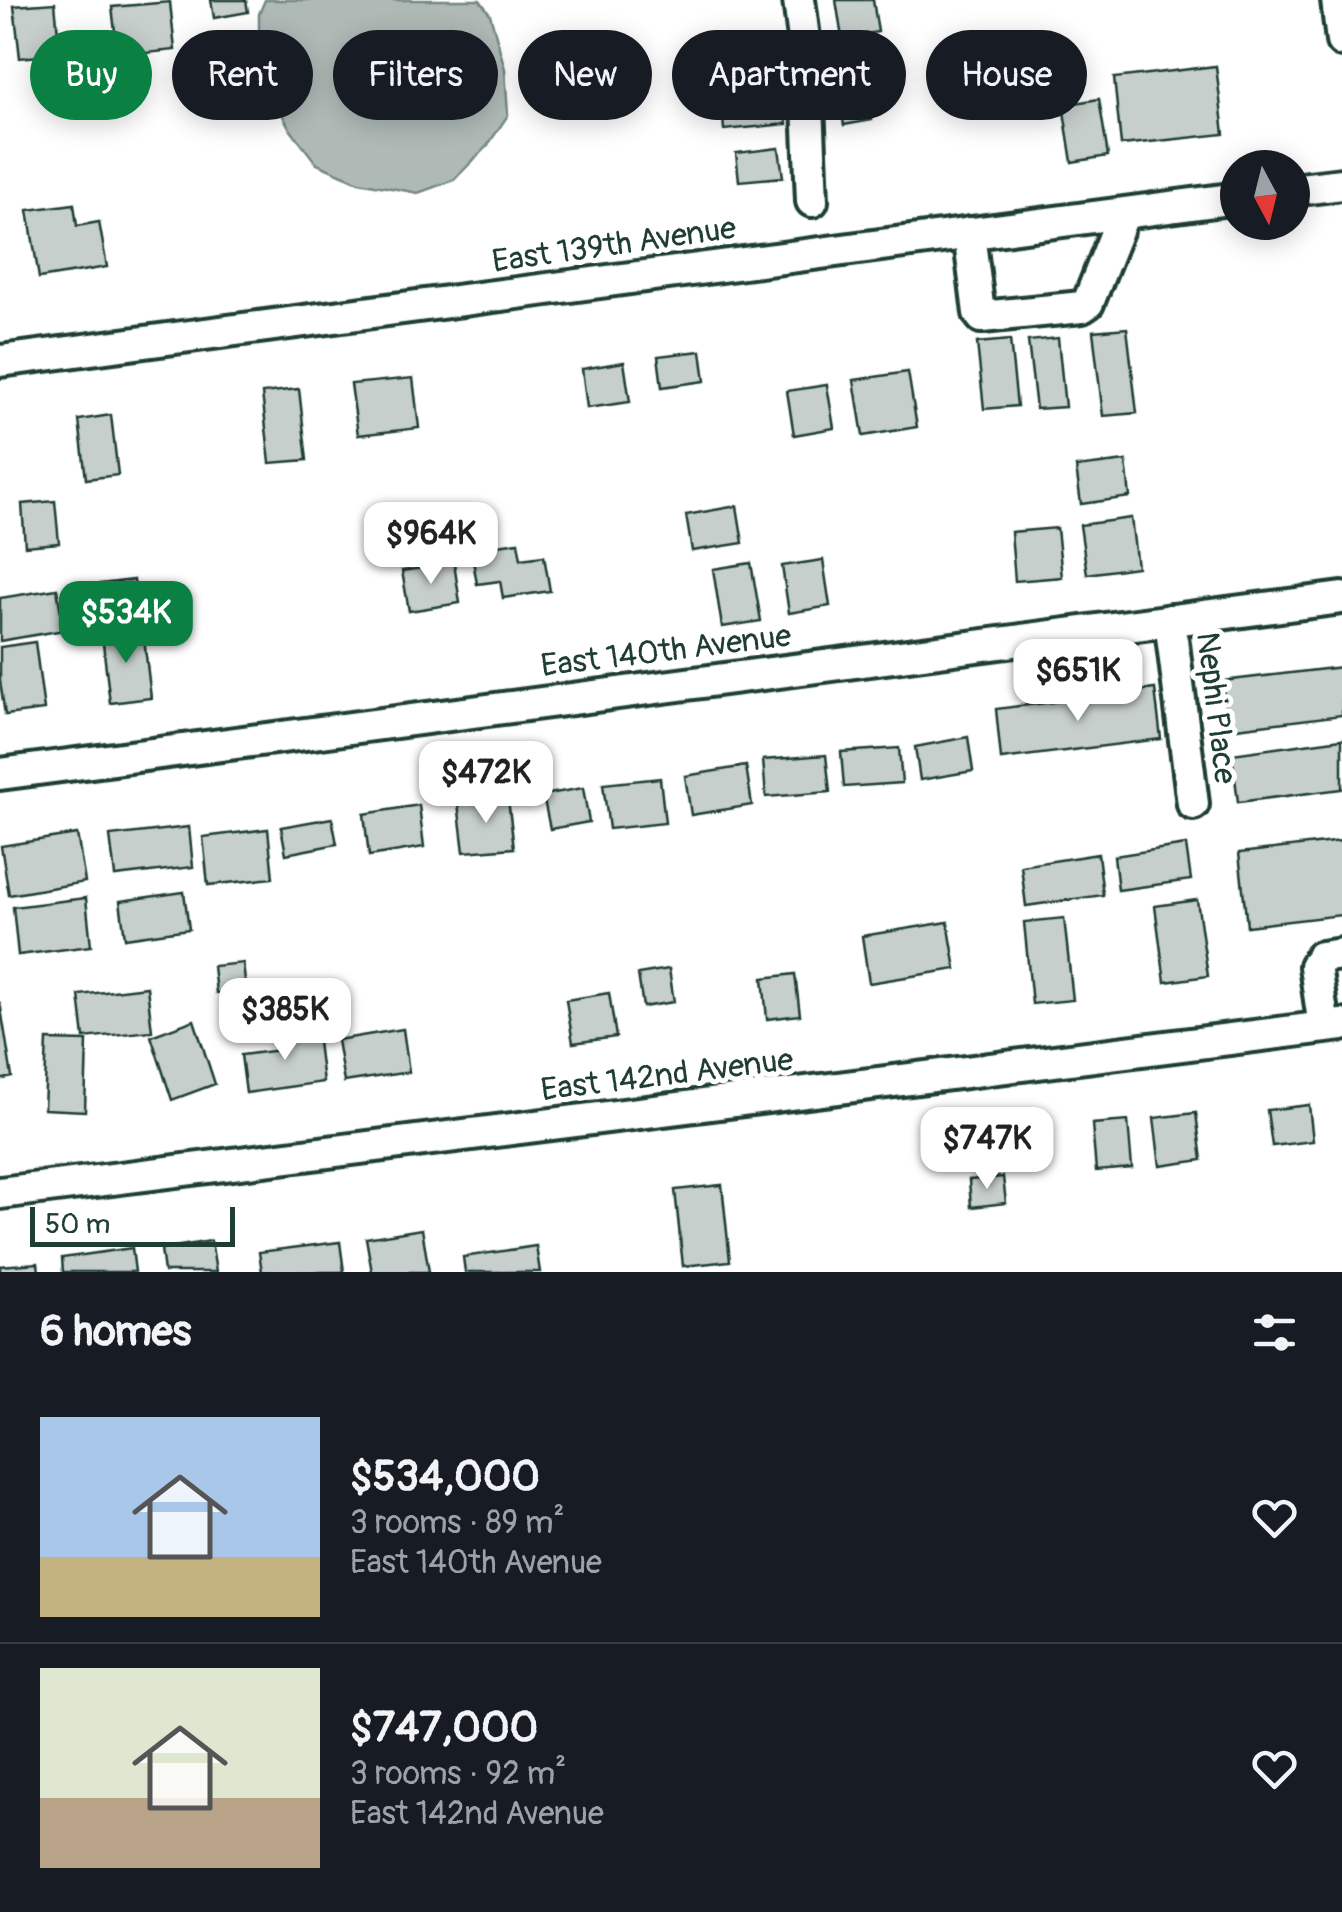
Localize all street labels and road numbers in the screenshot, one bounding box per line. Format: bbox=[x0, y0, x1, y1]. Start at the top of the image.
street label: East 139th Avenue bbox=[490, 208, 739, 282]
street label: East 140th Avenue bbox=[539, 616, 794, 686]
street label: Nephi Place bbox=[1187, 630, 1245, 786]
street label: East 142nd Avenue bbox=[539, 1040, 796, 1110]

